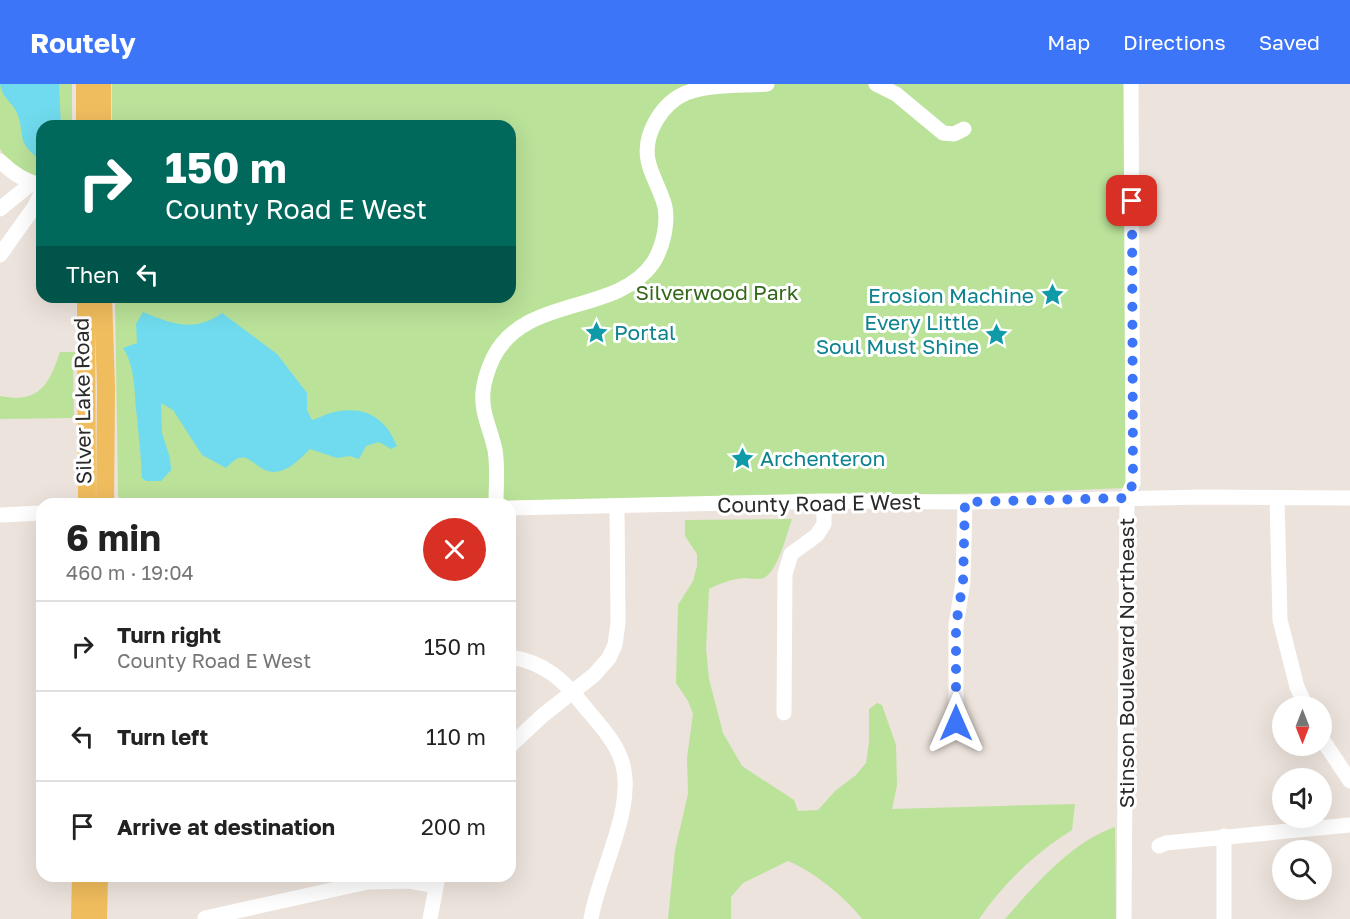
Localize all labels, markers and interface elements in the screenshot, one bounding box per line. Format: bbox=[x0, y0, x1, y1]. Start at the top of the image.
text: Routely bbox=[30, 26, 136, 59]
text: Map bbox=[1047, 29, 1090, 55]
text: Directions bbox=[1123, 29, 1226, 55]
text: Saved bbox=[1259, 29, 1320, 55]
text: 150 m bbox=[165, 142, 287, 192]
icon: right bbox=[66, 144, 144, 222]
pin bbox=[1106, 175, 1157, 226]
icon: arrive bbox=[1115, 184, 1148, 217]
text: County Road E West bbox=[165, 193, 427, 225]
icon: left bbox=[131, 258, 164, 291]
text: Then bbox=[66, 261, 119, 288]
park label: Silverwood Park bbox=[635, 279, 799, 305]
place label: Erosion Machine bbox=[868, 282, 1034, 308]
place icon: Erosion Machine bbox=[1039, 282, 1065, 308]
place label: Every Little Soul Must Shine bbox=[816, 309, 979, 359]
street label: Silver Lake Road bbox=[68, 317, 96, 485]
place icon: Portal bbox=[583, 319, 609, 345]
place label: Portal bbox=[614, 319, 676, 345]
place icon: Every Little Soul Must Shine bbox=[984, 321, 1010, 347]
place icon: Archenteron bbox=[729, 445, 755, 471]
place label: Archenteron bbox=[760, 445, 885, 471]
street label: County Road E West bbox=[717, 488, 921, 518]
text: 6 min bbox=[66, 516, 161, 559]
button: close bbox=[423, 518, 486, 581]
street label: Stinson Boulevard Northeast bbox=[1113, 518, 1139, 808]
text: 460 m · 19:04 bbox=[66, 560, 194, 584]
text: Turn right bbox=[117, 621, 221, 648]
icon: right bbox=[66, 630, 99, 663]
text: 150 m bbox=[424, 633, 486, 660]
text: County Road E West bbox=[117, 648, 311, 672]
position arrow bbox=[924, 691, 988, 755]
north arrow bbox=[1272, 696, 1332, 756]
map controls bbox=[1272, 696, 1332, 900]
icon: left bbox=[66, 720, 99, 753]
text: Turn left bbox=[117, 723, 208, 750]
text: 110 m bbox=[426, 723, 486, 750]
button: sound bbox=[1272, 768, 1332, 828]
icon: arrive bbox=[66, 810, 99, 843]
text: Arrive at destination bbox=[117, 813, 335, 840]
text: 200 m bbox=[421, 813, 486, 840]
button: search bbox=[1272, 840, 1332, 900]

